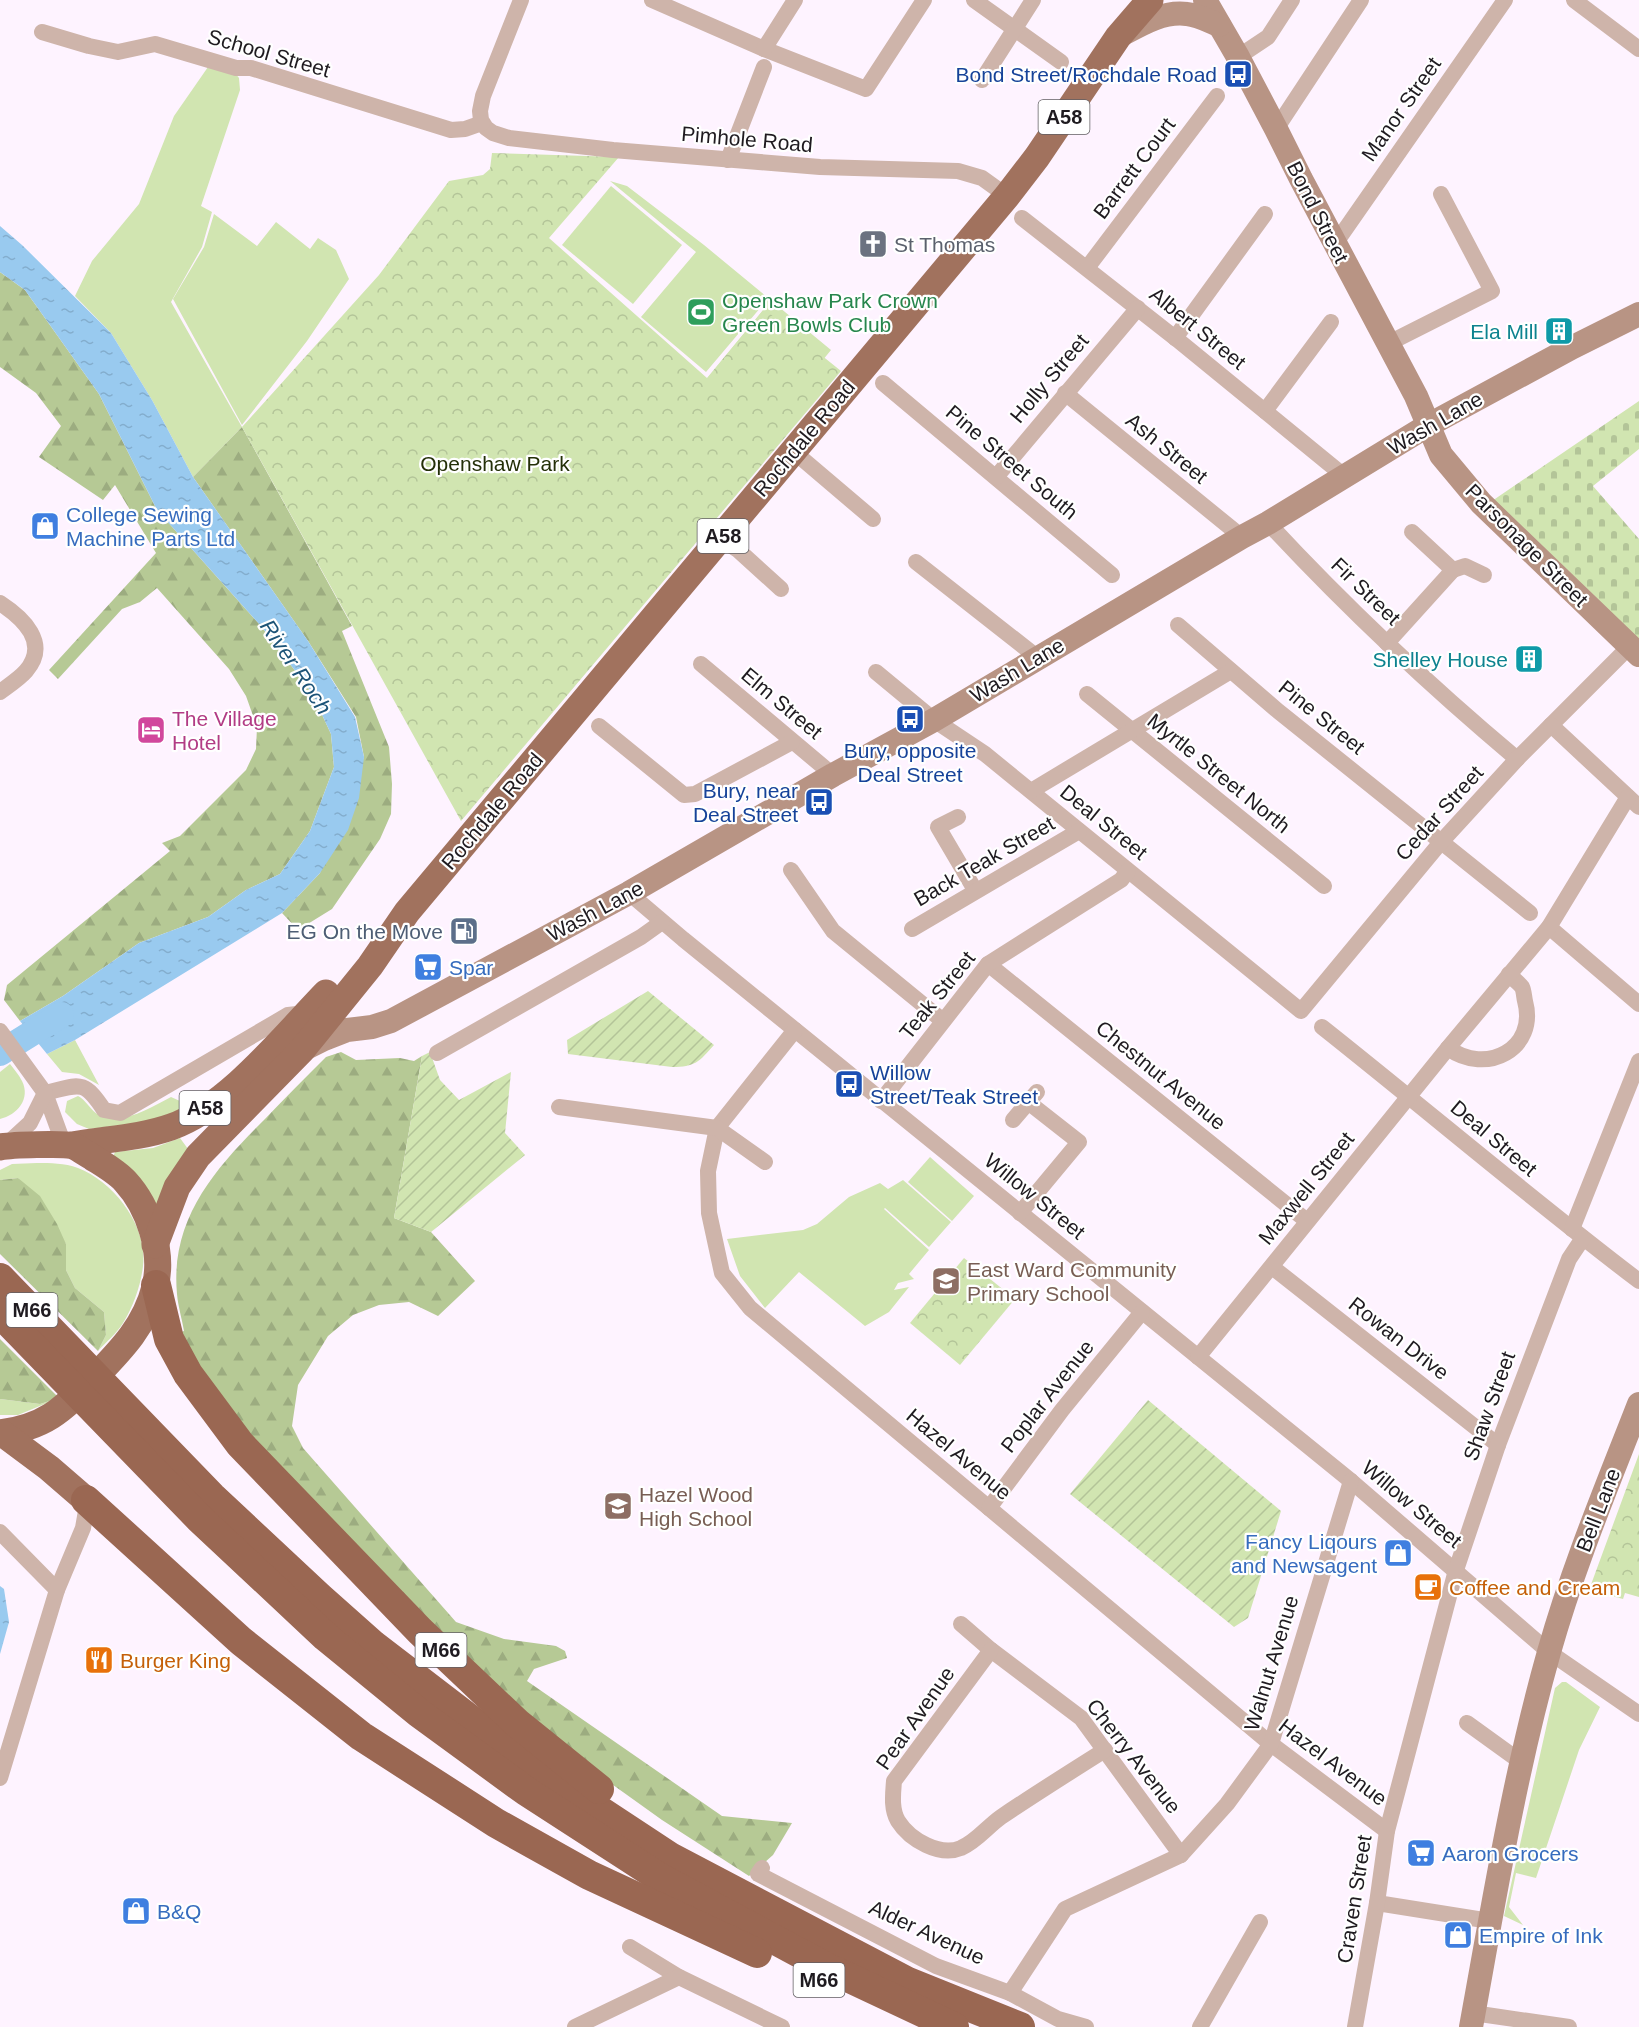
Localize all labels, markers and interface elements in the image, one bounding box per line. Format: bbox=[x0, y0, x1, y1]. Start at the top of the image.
street label: School Street bbox=[205, 25, 333, 81]
street label: Manor Street bbox=[1357, 53, 1445, 165]
bus stop icon: Bond Street/Rochdale Road bbox=[1222, 58, 1254, 90]
place label: Bond Street/Rochdale Road bbox=[955, 63, 1217, 86]
road number: A58 bbox=[1038, 100, 1090, 134]
street label: Barrett Court bbox=[1089, 113, 1179, 223]
street label: Pimhole Road bbox=[680, 122, 814, 156]
street label: Bond Street bbox=[1283, 157, 1353, 267]
church icon: St Thomas bbox=[857, 228, 889, 260]
place label: St Thomas bbox=[894, 233, 995, 256]
street label: Albert Street bbox=[1145, 282, 1251, 374]
place label: Openshaw Park Crown Green Bowls Club bbox=[722, 289, 938, 336]
sports icon: Openshaw Park Crown Green Bowls Club bbox=[685, 296, 717, 328]
building icon: Ela Mill bbox=[1543, 315, 1575, 347]
place label: Ela Mill bbox=[1470, 320, 1538, 343]
street label: Holly Street bbox=[1005, 329, 1093, 427]
street label: Rochdale Road bbox=[749, 375, 859, 501]
street label: Wash Lane bbox=[1384, 387, 1486, 459]
street label: Pine Street South bbox=[942, 400, 1082, 524]
street label: Ash Street bbox=[1122, 408, 1212, 488]
park label: Openshaw Park bbox=[420, 452, 570, 475]
street label: Parsonage Street bbox=[1461, 479, 1593, 611]
place label: College Sewing Machine Parts Ltd bbox=[66, 503, 235, 550]
shop icon: College Sewing Machine Parts Ltd bbox=[29, 510, 61, 542]
road number: A58 bbox=[698, 519, 748, 553]
street label: Fir Street bbox=[1327, 553, 1405, 629]
water label: River Roch bbox=[255, 615, 337, 719]
street label: Wash Lane bbox=[966, 633, 1068, 707]
building icon: Shelley House bbox=[1513, 643, 1545, 675]
place label: Shelley House bbox=[1373, 648, 1508, 671]
street label: Elm Street bbox=[737, 663, 827, 743]
street label: Pine Street bbox=[1274, 675, 1370, 759]
bus stop icon: Bury, opposite Deal Street bbox=[894, 703, 926, 735]
place label: The Village Hotel bbox=[172, 707, 277, 754]
street label: Myrtle Street North bbox=[1143, 709, 1295, 837]
hotel icon: The Village Hotel bbox=[135, 714, 167, 746]
place label: Bury, opposite Deal Street bbox=[844, 739, 976, 786]
street label: Rochdale Road bbox=[437, 748, 547, 874]
street label: Cedar Street bbox=[1391, 761, 1487, 865]
place label: Bury, near Deal Street bbox=[693, 779, 798, 826]
street label: Deal Street bbox=[1056, 780, 1152, 864]
bus stop icon: Bury, near Deal Street bbox=[803, 786, 835, 818]
street label: Back Teak Street bbox=[910, 811, 1058, 911]
street label: Wash Lane bbox=[543, 876, 647, 946]
fuel station icon: EG On the Move bbox=[448, 915, 480, 947]
place label: EG On the Move bbox=[287, 920, 443, 943]
street label: Teak Street bbox=[895, 946, 979, 1044]
supermarket icon: Spar bbox=[412, 951, 444, 983]
place label: Spar bbox=[449, 956, 493, 979]
street label: Chestnut Avenue bbox=[1092, 1016, 1230, 1134]
place label: Willow Street/Teak Street bbox=[870, 1061, 1038, 1108]
bus stop icon: Willow Street/Teak Street bbox=[833, 1068, 865, 1100]
road number: A58 bbox=[180, 1091, 230, 1125]
street label: Deal Street bbox=[1446, 1095, 1542, 1181]
street label: Maxwell Street bbox=[1254, 1127, 1358, 1249]
street label: Willow Street bbox=[980, 1149, 1090, 1244]
place label: East Ward Community Primary School bbox=[967, 1258, 1177, 1305]
school or university icon: East Ward Community Primary School bbox=[930, 1265, 962, 1297]
street label: Rowan Drive bbox=[1345, 1292, 1453, 1384]
road number: M66 bbox=[6, 1293, 57, 1327]
street label: Poplar Avenue bbox=[996, 1335, 1098, 1457]
street label: Shaw Street bbox=[1459, 1348, 1519, 1464]
street label: Hazel Avenue bbox=[902, 1404, 1016, 1504]
street label: Willow Street bbox=[1358, 1456, 1466, 1552]
street label: Bell Lane bbox=[1572, 1465, 1624, 1555]
place label: Hazel Wood High School bbox=[639, 1483, 753, 1530]
school or university icon: Hazel Wood High School bbox=[602, 1490, 634, 1522]
place label: Fancy Liqours and Newsagent bbox=[1231, 1530, 1377, 1577]
shop icon: Fancy Liqours and Newsagent bbox=[1382, 1537, 1414, 1569]
cafe icon: Coffee and Cream bbox=[1412, 1571, 1444, 1603]
place label: Coffee and Cream bbox=[1449, 1576, 1620, 1599]
street label: Walnut Avenue bbox=[1240, 1593, 1302, 1733]
road number: M66 bbox=[416, 1633, 466, 1667]
restaurant icon: Burger King bbox=[83, 1644, 115, 1676]
place label: Burger King bbox=[120, 1649, 231, 1672]
street label: Pear Avenue bbox=[871, 1662, 959, 1774]
street label: Cherry Avenue bbox=[1082, 1694, 1186, 1818]
street label: Hazel Avenue bbox=[1274, 1714, 1392, 1810]
street label: Craven Street bbox=[1333, 1833, 1376, 1965]
supermarket icon: Aaron Grocers bbox=[1405, 1837, 1437, 1869]
place label: Aaron Grocers bbox=[1442, 1842, 1579, 1865]
shop icon: B&Q bbox=[120, 1895, 152, 1927]
street label: Alder Avenue bbox=[866, 1895, 988, 1969]
place label: B&Q bbox=[157, 1900, 201, 1923]
shop icon: Empire of Ink bbox=[1442, 1919, 1474, 1951]
place label: Empire of Ink bbox=[1479, 1924, 1603, 1947]
road number: M66 bbox=[794, 1963, 844, 1997]

